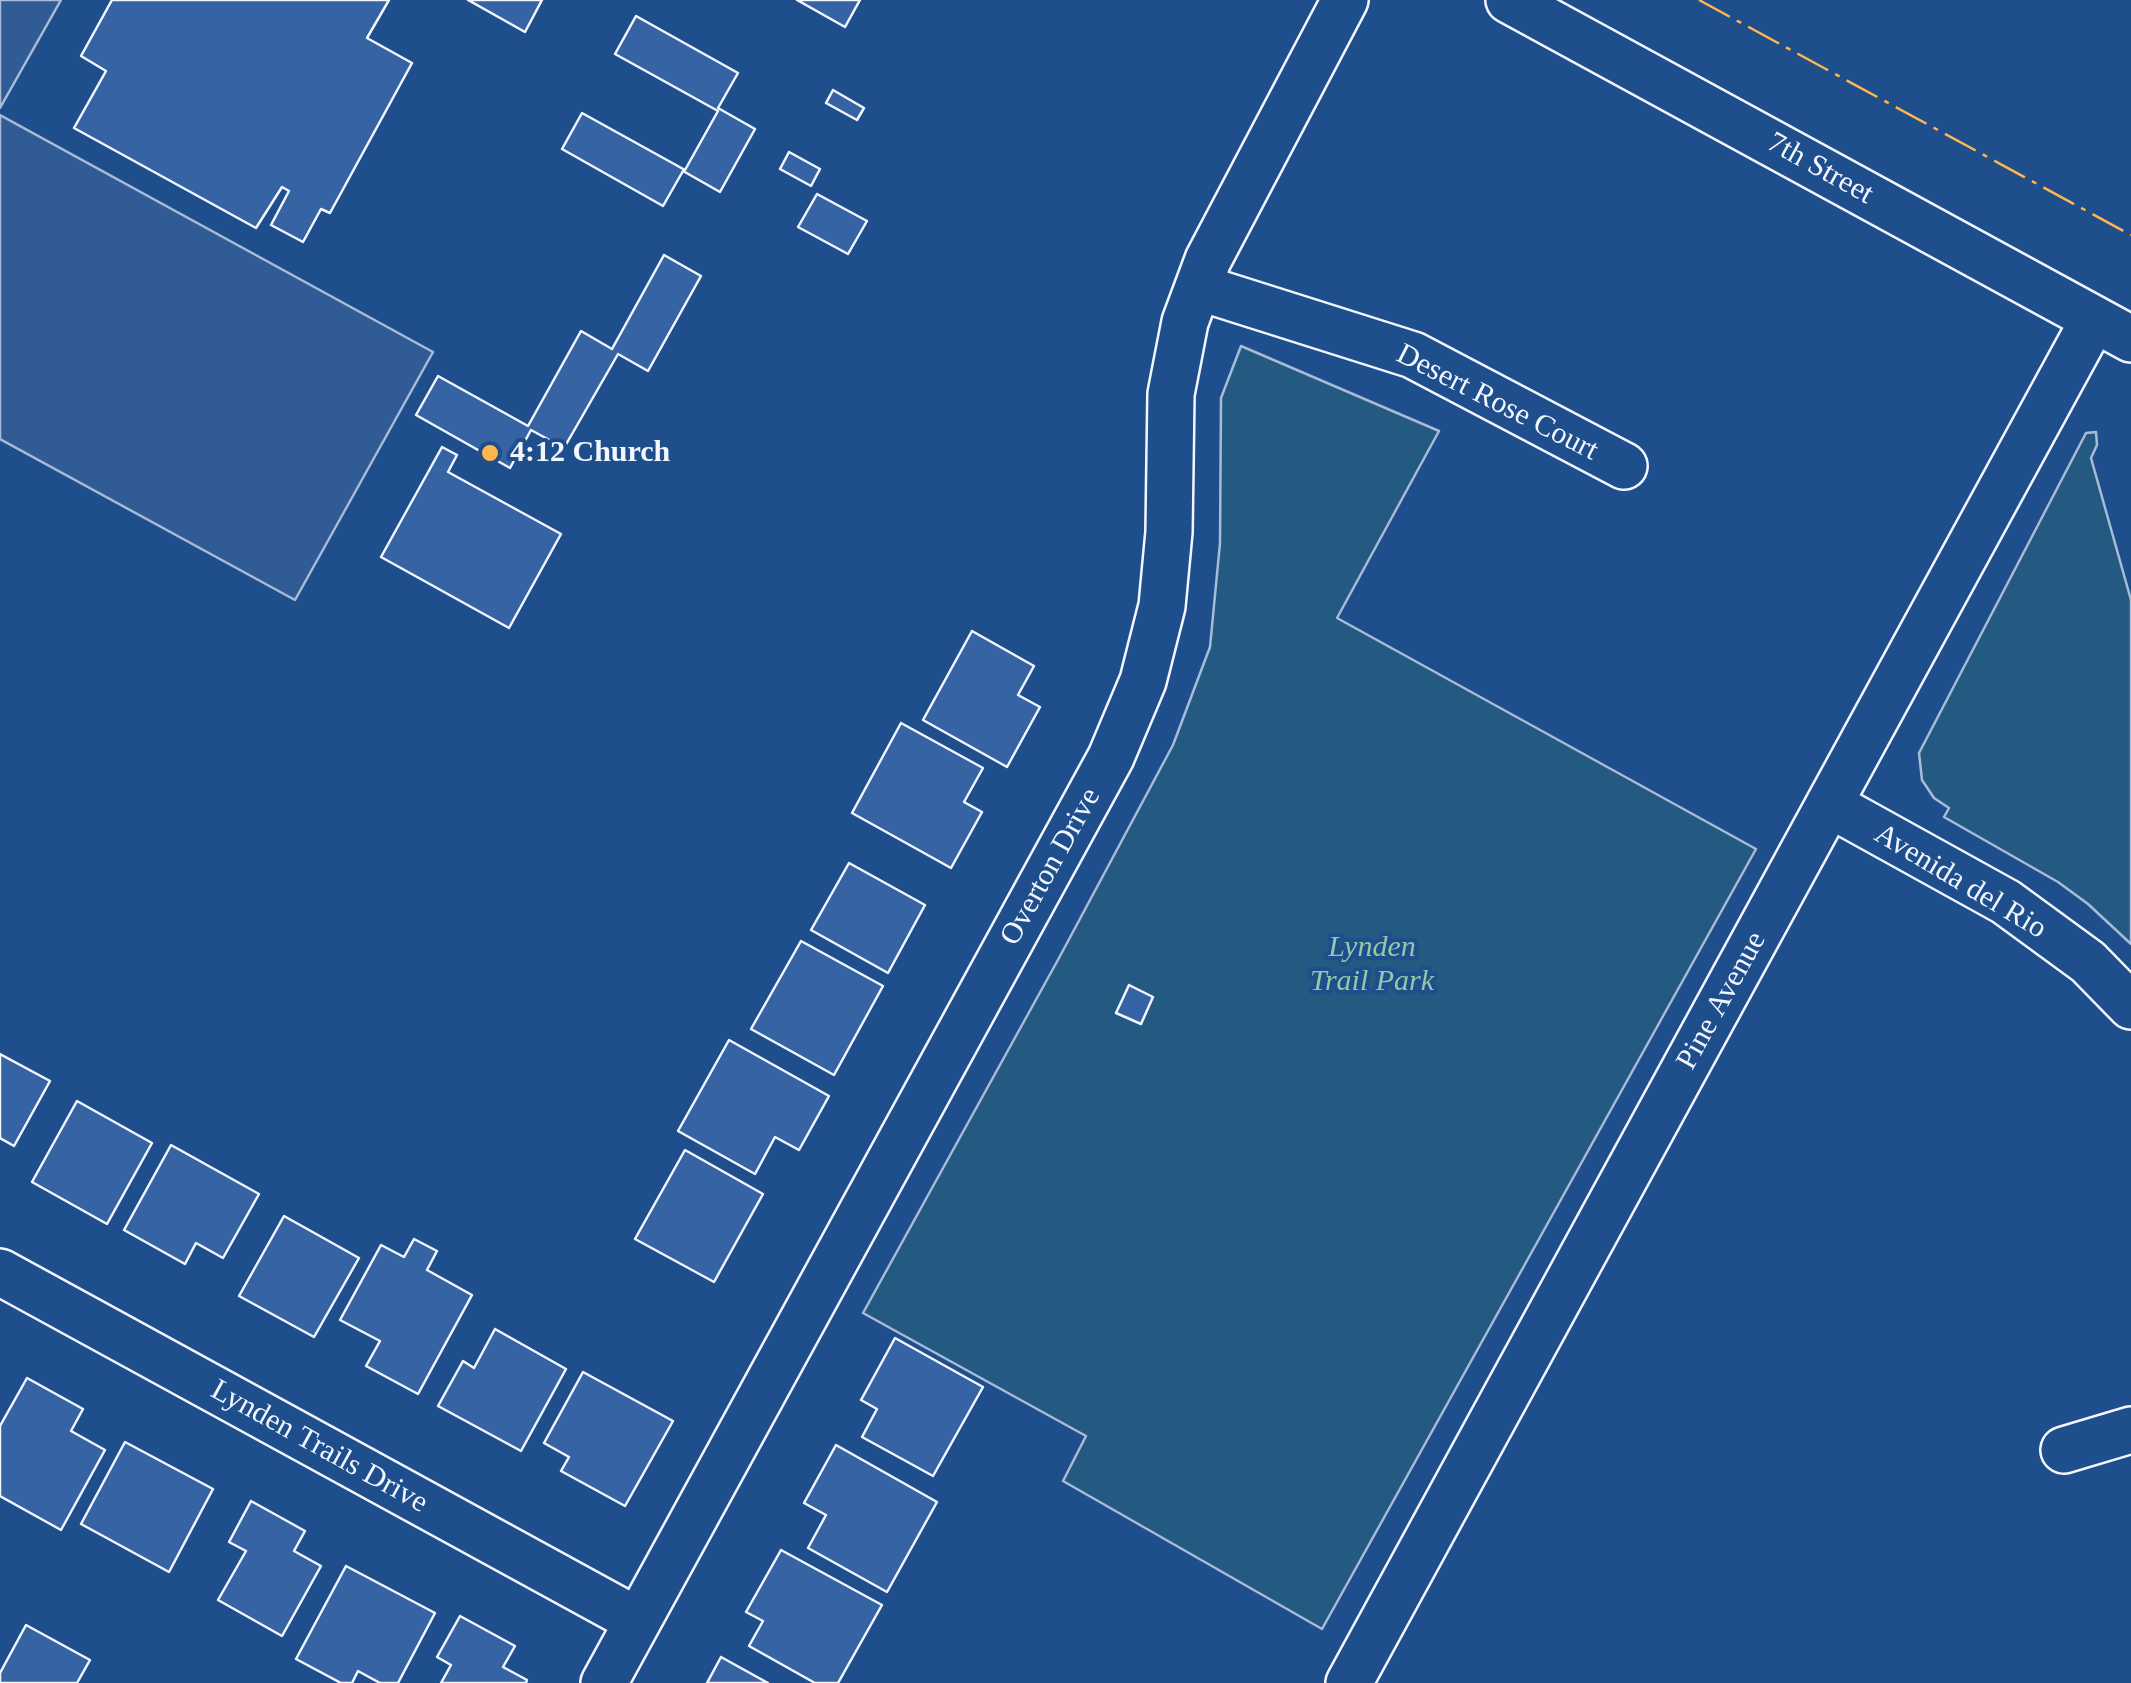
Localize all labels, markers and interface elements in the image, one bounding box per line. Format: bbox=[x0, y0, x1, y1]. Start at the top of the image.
street label: 7th Street bbox=[1761, 125, 1879, 213]
street label: Desert Rose Court bbox=[1390, 337, 1604, 469]
place label: 4:12 Church bbox=[510, 435, 670, 471]
marker: 4:12 Church bbox=[479, 442, 501, 464]
street label: Overton Drive bbox=[993, 782, 1109, 952]
street label: Avenida del Rio bbox=[1867, 817, 2053, 947]
street label: Pine Avenue bbox=[1669, 926, 1775, 1076]
park label: Lynden Trail Park bbox=[1310, 930, 1434, 1000]
street label: Lynden Trails Drive bbox=[204, 1373, 434, 1521]

